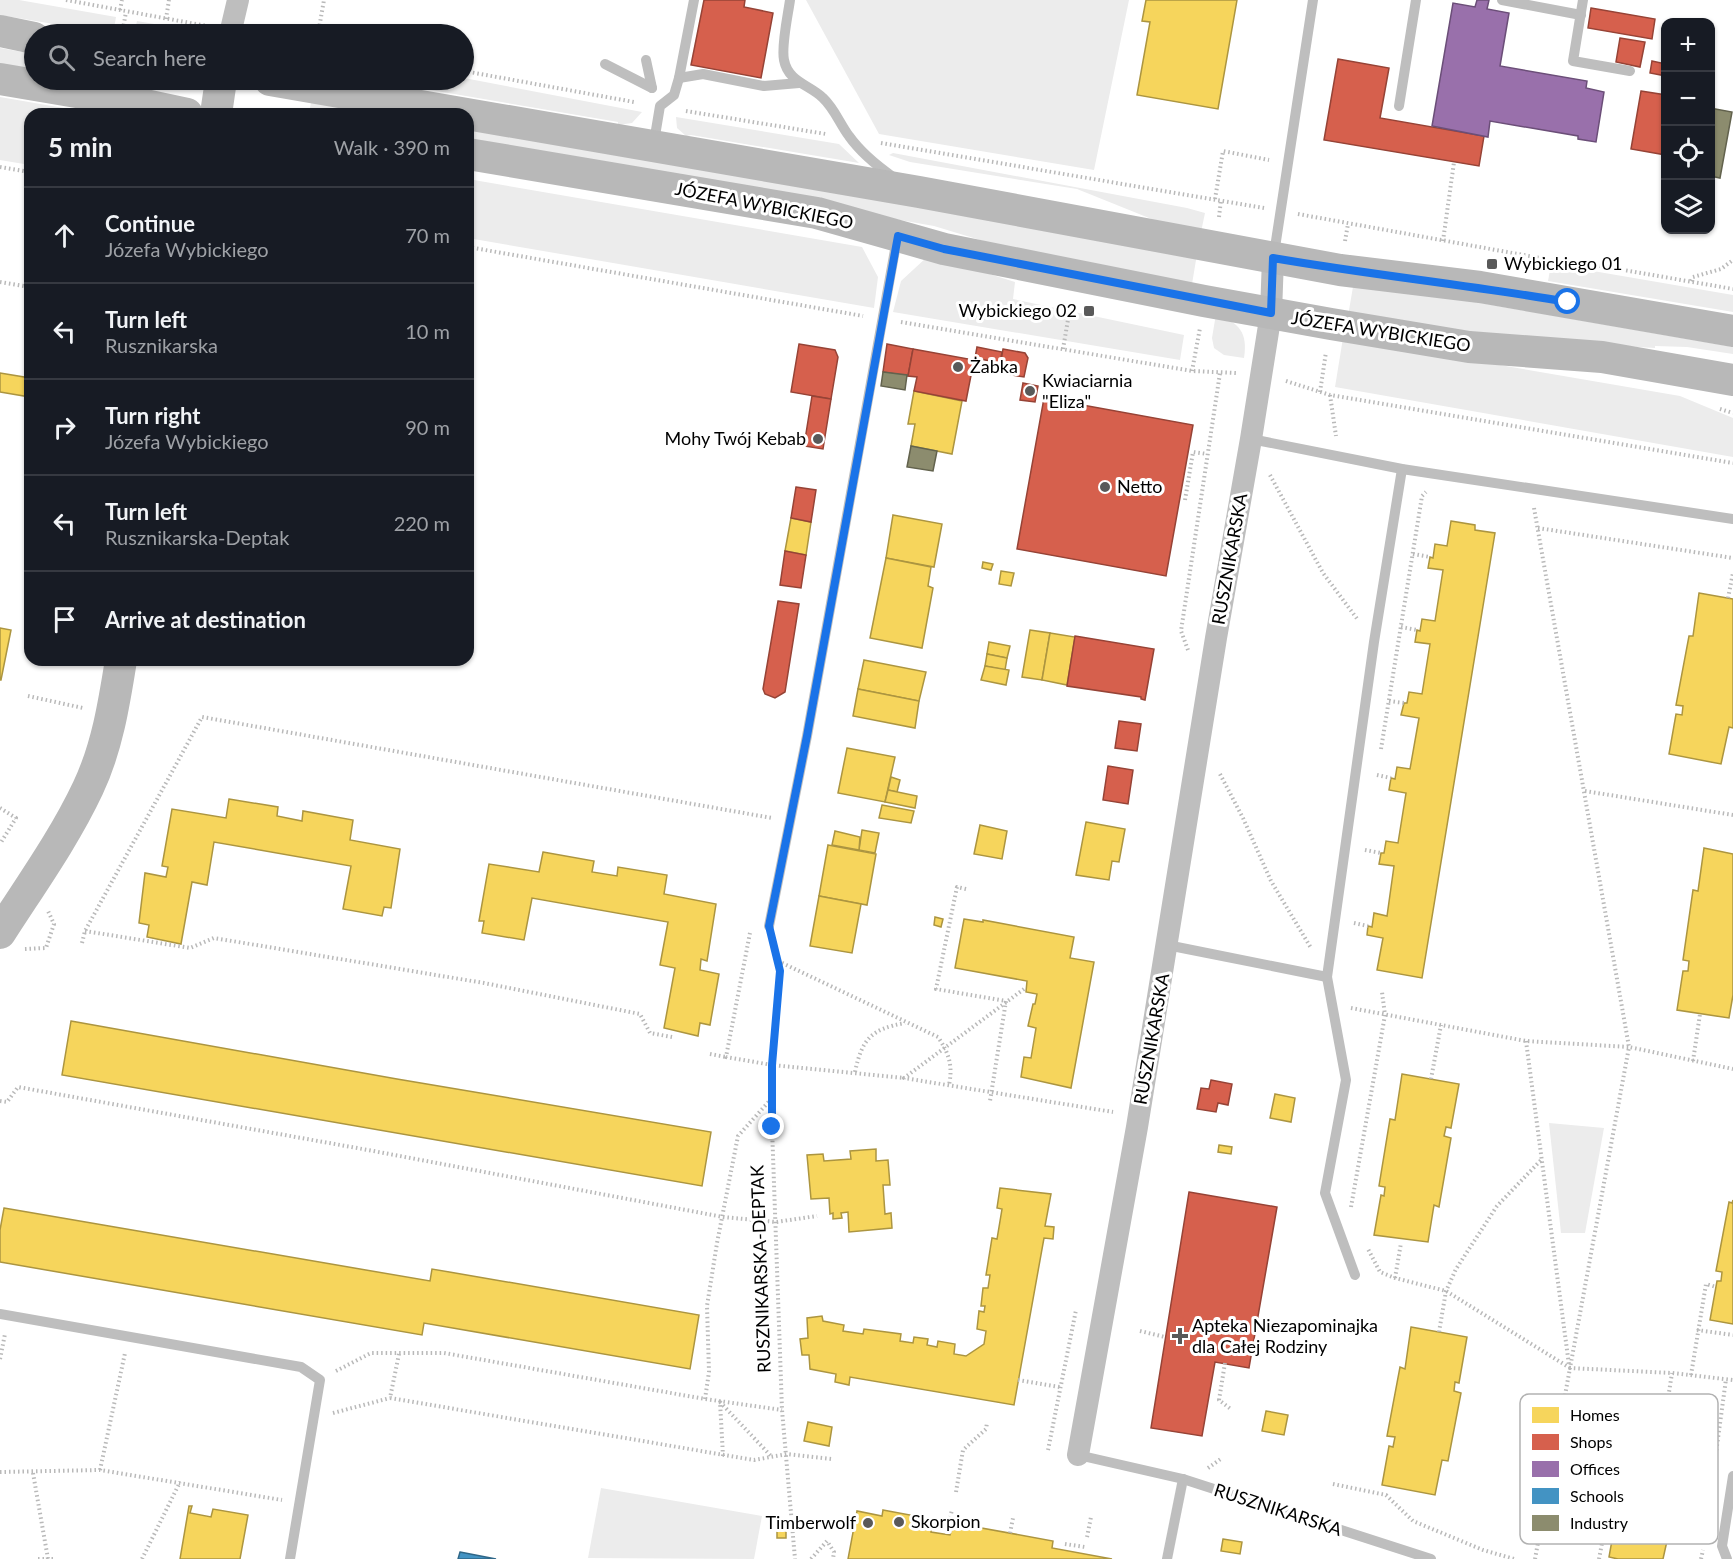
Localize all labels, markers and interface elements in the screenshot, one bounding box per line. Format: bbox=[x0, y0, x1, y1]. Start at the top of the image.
map controls bbox=[1661, 18, 1715, 234]
button: + bbox=[1661, 18, 1715, 72]
search box bbox=[24, 24, 474, 90]
icon: search bbox=[45, 41, 78, 74]
text: Search here bbox=[93, 44, 206, 71]
button: − bbox=[1661, 72, 1715, 126]
button: locate bbox=[1661, 126, 1715, 180]
text: 5 min bbox=[48, 131, 112, 163]
text: Walk · 390 m bbox=[334, 135, 450, 159]
street label: JÓZEFA WYBICKIEGO bbox=[673, 177, 855, 233]
button: layers bbox=[1661, 180, 1715, 234]
text: Continue bbox=[105, 210, 195, 237]
icon: ahead bbox=[48, 219, 81, 252]
text: 70 m bbox=[405, 223, 450, 247]
text: Józefa Wybickiego bbox=[105, 237, 269, 261]
place label: Wybickiego 01 bbox=[1504, 252, 1623, 274]
marker: Wybickiego 01 bbox=[1485, 257, 1499, 271]
route start bbox=[1554, 288, 1580, 314]
place label: Wybickiego 02 bbox=[958, 299, 1077, 321]
marker: Wybickiego 02 bbox=[1082, 304, 1096, 318]
text: Turn left bbox=[105, 306, 187, 333]
street label: JÓZEFA WYBICKIEGO bbox=[1290, 306, 1472, 356]
icon: left bbox=[48, 315, 81, 348]
text: 10 m bbox=[405, 319, 450, 343]
text: Rusznikarska bbox=[105, 333, 218, 357]
place label: Żabka bbox=[970, 355, 1018, 377]
marker: Żabka bbox=[951, 360, 965, 374]
place label: Kwiaciarnia "Eliza" bbox=[1042, 369, 1132, 412]
marker: Kwiaciarnia "Eliza" bbox=[1023, 384, 1037, 398]
text: Turn right bbox=[105, 402, 200, 429]
icon: right bbox=[48, 411, 81, 444]
text: 90 m bbox=[405, 415, 450, 439]
place label: Mohy Twój Kebab bbox=[665, 427, 806, 449]
text: Józefa Wybickiego bbox=[105, 429, 269, 453]
marker: Mohy Twój Kebab bbox=[811, 432, 825, 446]
place label: Netto bbox=[1117, 475, 1162, 497]
marker: Netto bbox=[1098, 480, 1112, 494]
street label: RUSZNIKARSKA bbox=[1207, 491, 1252, 626]
text: Turn left bbox=[105, 498, 187, 525]
icon: left bbox=[48, 507, 81, 540]
text: 220 m bbox=[394, 511, 450, 535]
text: Rusznikarska-Deptak bbox=[105, 525, 289, 549]
icon: arrive bbox=[48, 603, 81, 636]
text: Arrive at destination bbox=[105, 606, 306, 633]
street label: RUSZNIKARSKA bbox=[1129, 971, 1174, 1106]
route end bbox=[758, 1113, 784, 1139]
street label: RUSZNIKARSKA-DEPTAK bbox=[745, 1165, 775, 1373]
place label: Apteka Niezapominajka dla Całej Rodziny bbox=[1192, 1314, 1378, 1357]
marker: Apteka Niezapominajka dla Całej Rodziny bbox=[1173, 1329, 1187, 1343]
legend bbox=[1520, 1394, 1718, 1544]
text: Homes bbox=[1570, 1405, 1620, 1424]
text: Shops bbox=[1570, 1432, 1613, 1451]
text: Offices bbox=[1570, 1459, 1620, 1478]
street label: RUSZNIKARSKA bbox=[1212, 1478, 1346, 1540]
text: Schools bbox=[1570, 1486, 1624, 1505]
place label: Skorpion bbox=[911, 1510, 981, 1532]
place label: Timberwolf bbox=[765, 1511, 857, 1533]
text: Industry bbox=[1570, 1513, 1629, 1532]
marker: Skorpion bbox=[892, 1515, 906, 1529]
marker: Timberwolf bbox=[861, 1516, 875, 1530]

